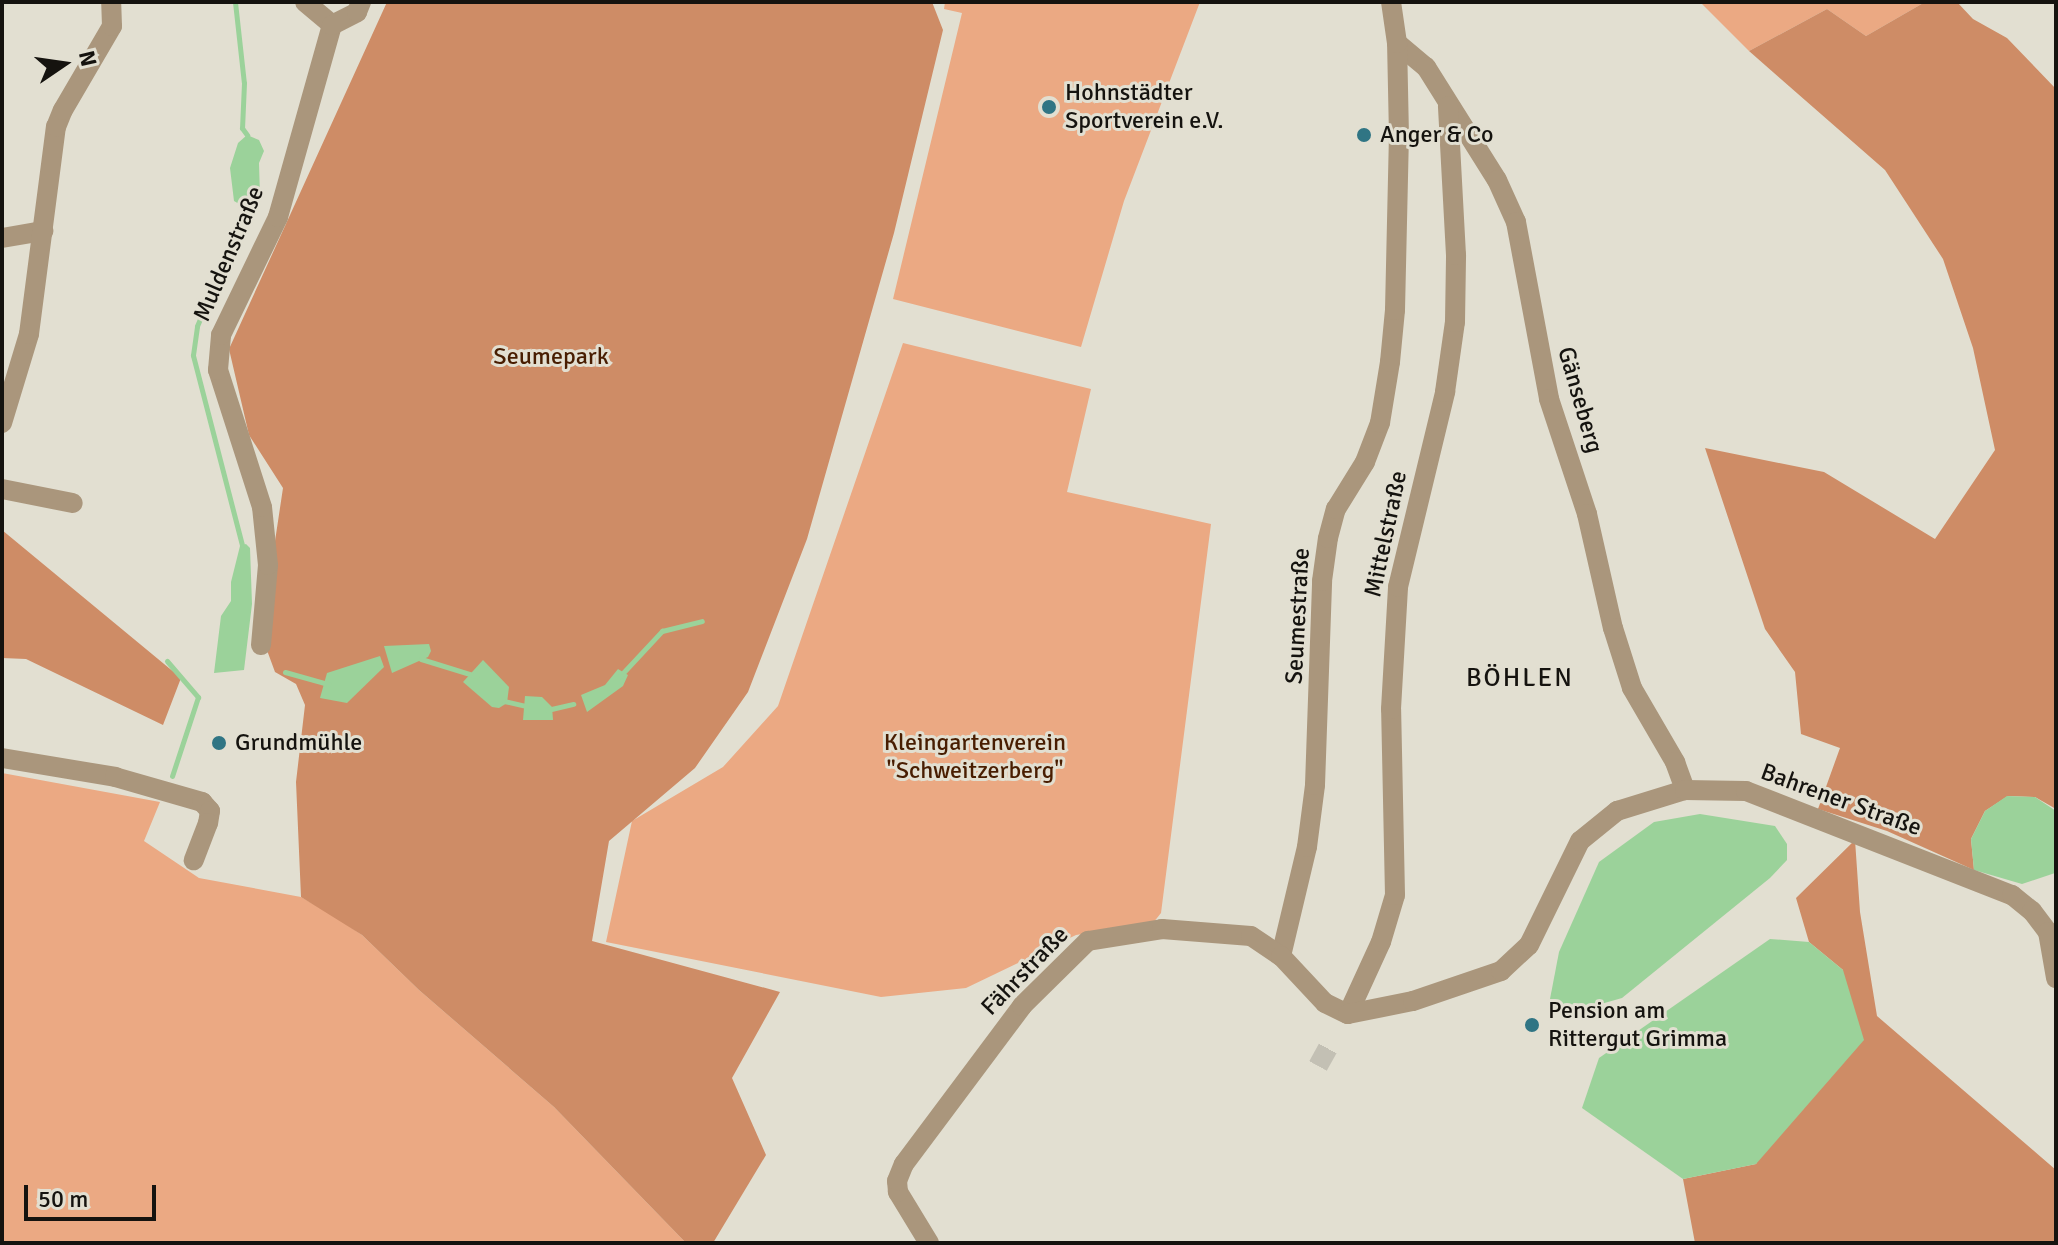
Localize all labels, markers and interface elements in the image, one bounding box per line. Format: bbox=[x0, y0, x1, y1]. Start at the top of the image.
north arrow bbox=[24, 24, 104, 104]
text: N bbox=[73, 48, 103, 69]
place label: Hohnstädter Sportverein e.V. bbox=[1065, 79, 1223, 135]
marker: Hohnstädter Sportverein e.V. bbox=[1040, 98, 1058, 116]
place label: Anger & Co bbox=[1380, 121, 1494, 149]
marker: Anger & Co bbox=[1355, 126, 1373, 144]
street label: Muldenstraße bbox=[188, 182, 270, 326]
park label: Seumepark bbox=[493, 343, 609, 371]
street label: Gänseberg bbox=[1551, 344, 1609, 456]
street label: Mittelstraße bbox=[1359, 468, 1413, 600]
street label: Seumestraße bbox=[1280, 547, 1316, 685]
district label: BÖHLEN bbox=[1466, 663, 1574, 695]
place label: Grundmühle bbox=[235, 729, 362, 757]
park label: Kleingartenverein "Schweitzerberg" bbox=[884, 729, 1066, 785]
marker: Grundmühle bbox=[210, 734, 228, 752]
street label: Bahrener Straße bbox=[1757, 758, 1925, 842]
street label: Fährstraße bbox=[976, 921, 1074, 1021]
place label: Pension am Rittergut Grimma bbox=[1548, 997, 1727, 1053]
marker: Pension am Rittergut Grimma bbox=[1523, 1016, 1541, 1034]
scale bar bbox=[28, 1169, 160, 1219]
text: 50 m bbox=[38, 1184, 88, 1214]

